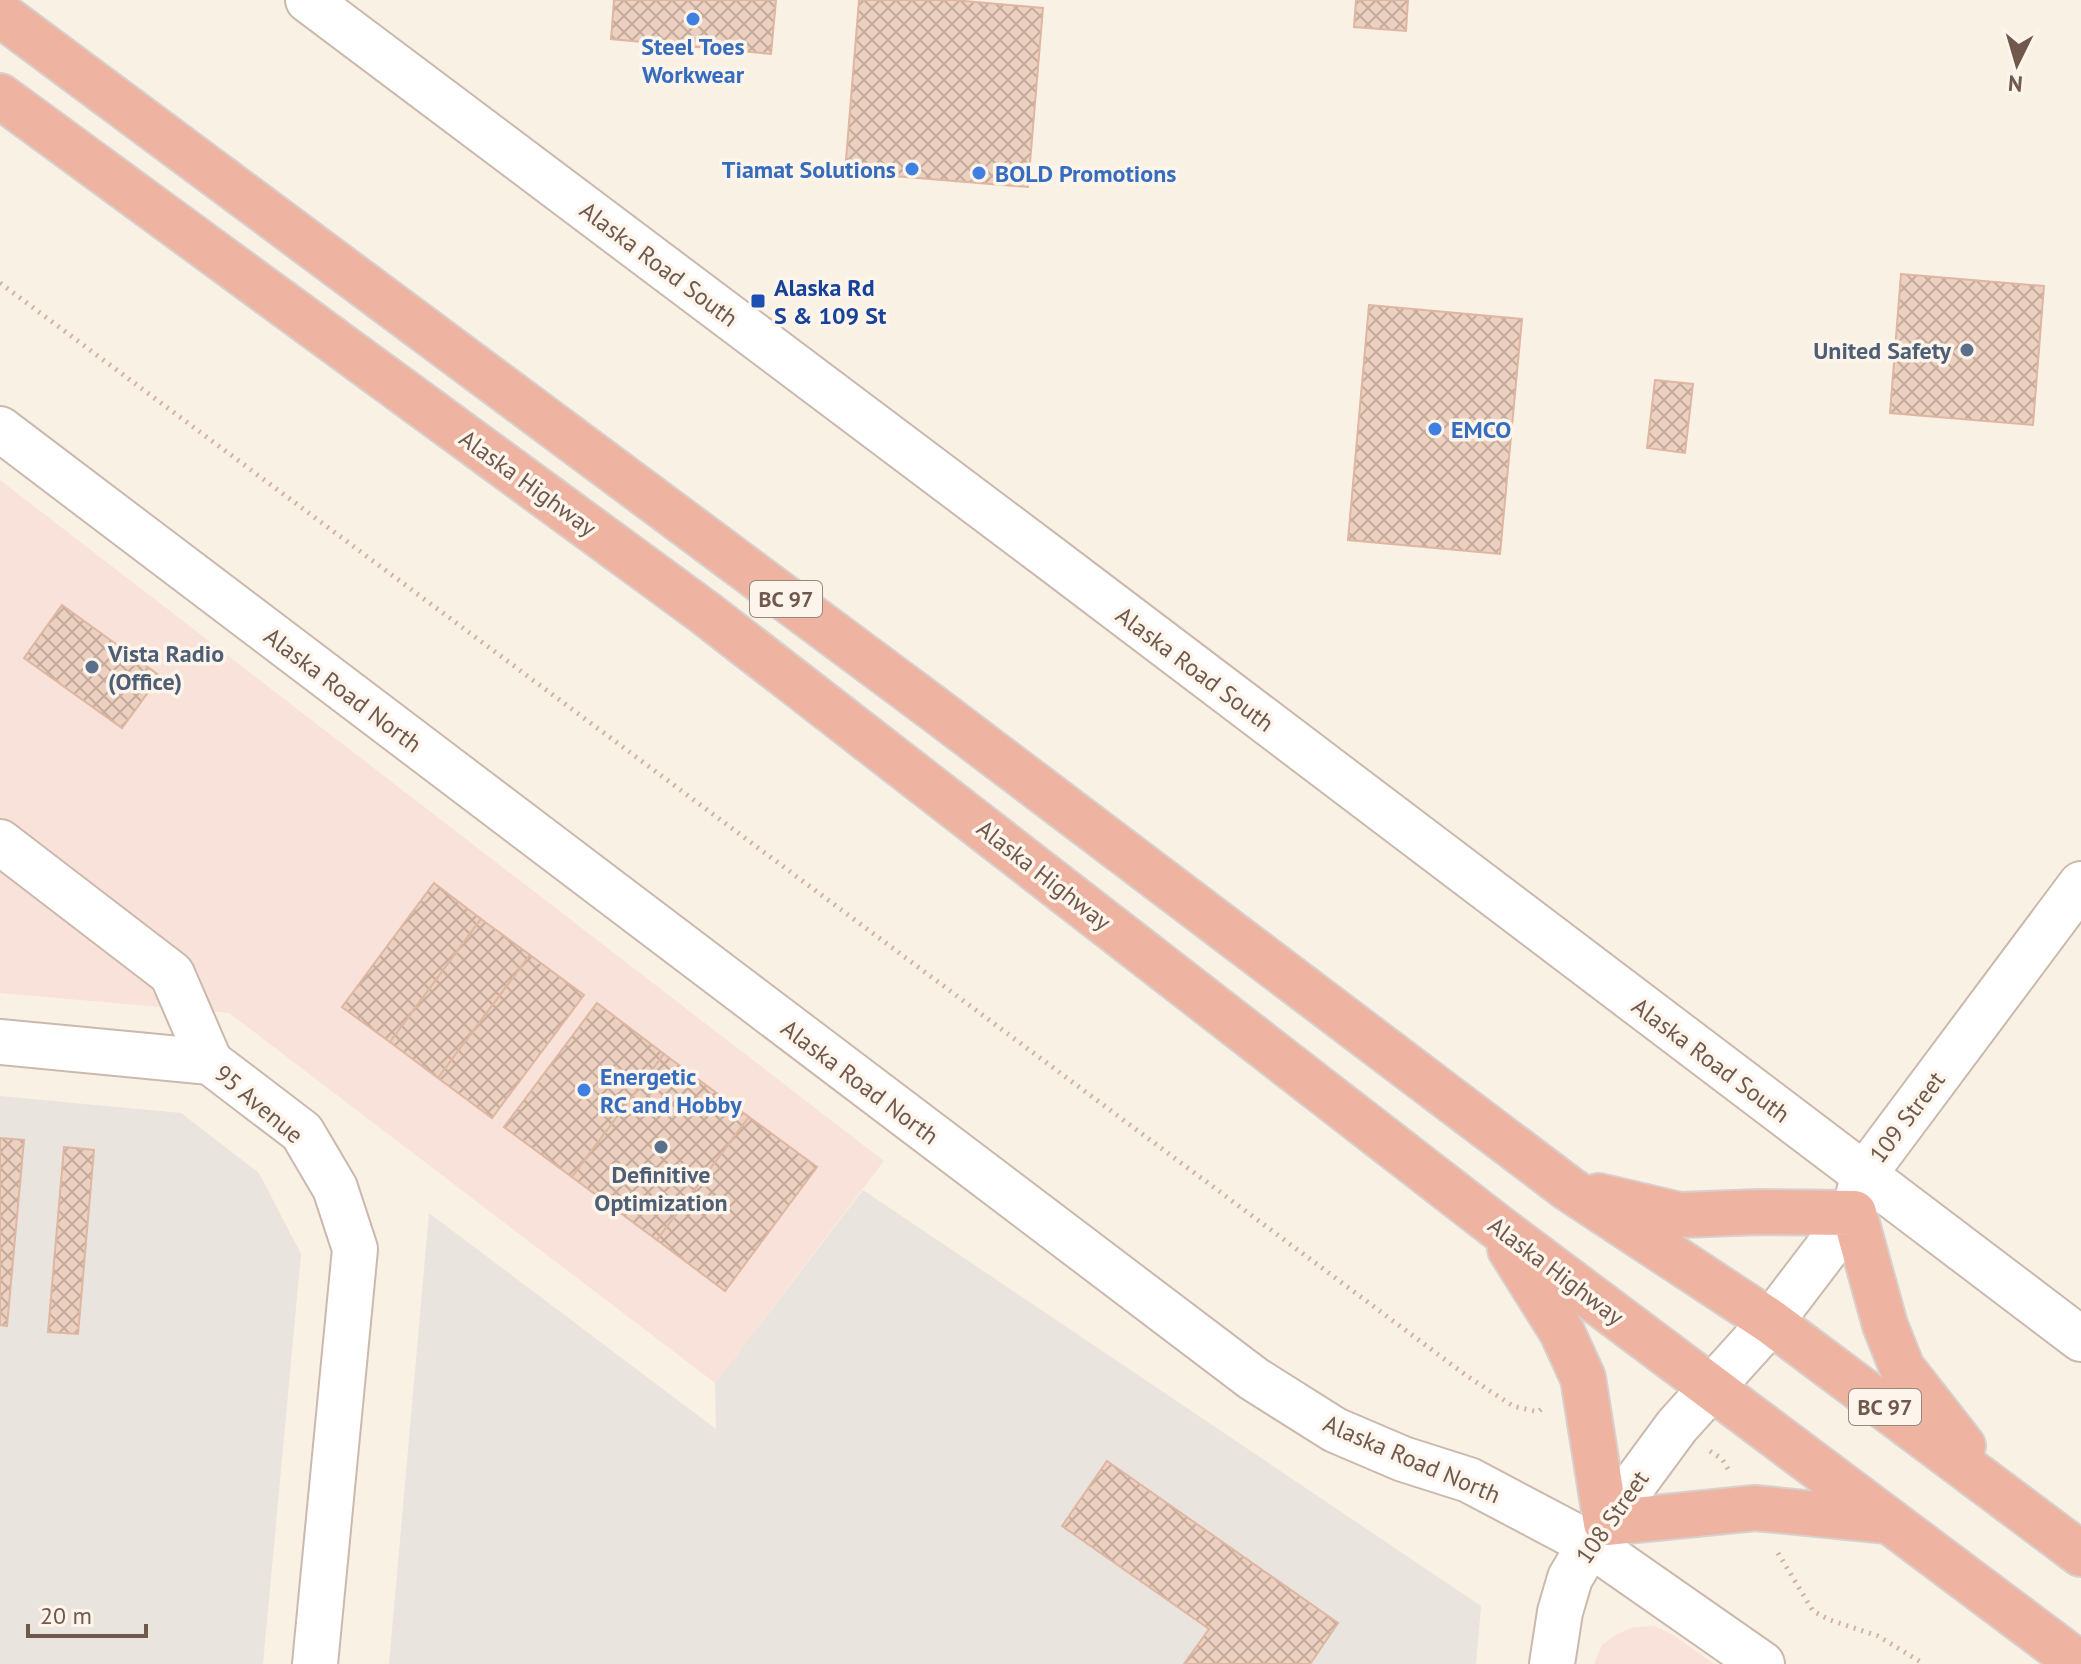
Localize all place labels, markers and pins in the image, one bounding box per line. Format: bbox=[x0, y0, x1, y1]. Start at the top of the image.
marker: Steel Toes Workwear bbox=[684, 10, 702, 28]
place label: Steel Toes Workwear bbox=[641, 31, 745, 90]
place label: Tiamat Solutions bbox=[722, 154, 896, 185]
place label: BOLD Promotions bbox=[995, 158, 1176, 189]
marker: Tiamat Solutions bbox=[903, 160, 921, 178]
marker: BOLD Promotions bbox=[970, 164, 988, 182]
place label: Alaska Rd S & 109 St bbox=[774, 272, 887, 331]
marker: Alaska Rd S & 109 St bbox=[749, 292, 767, 310]
place label: United Safety bbox=[1813, 335, 1952, 366]
marker: United Safety bbox=[1958, 341, 1976, 359]
place label: EMCO bbox=[1451, 414, 1511, 445]
marker: EMCO bbox=[1426, 420, 1444, 438]
place label: Vista Radio (Office) bbox=[107, 638, 224, 697]
marker: Vista Radio (Office) bbox=[83, 658, 101, 676]
place label: Energetic RC and Hobby bbox=[600, 1061, 742, 1120]
marker: Energetic RC and Hobby bbox=[575, 1081, 593, 1099]
marker: Definitive Optimization bbox=[652, 1138, 670, 1156]
place label: Definitive Optimization bbox=[594, 1159, 728, 1218]

